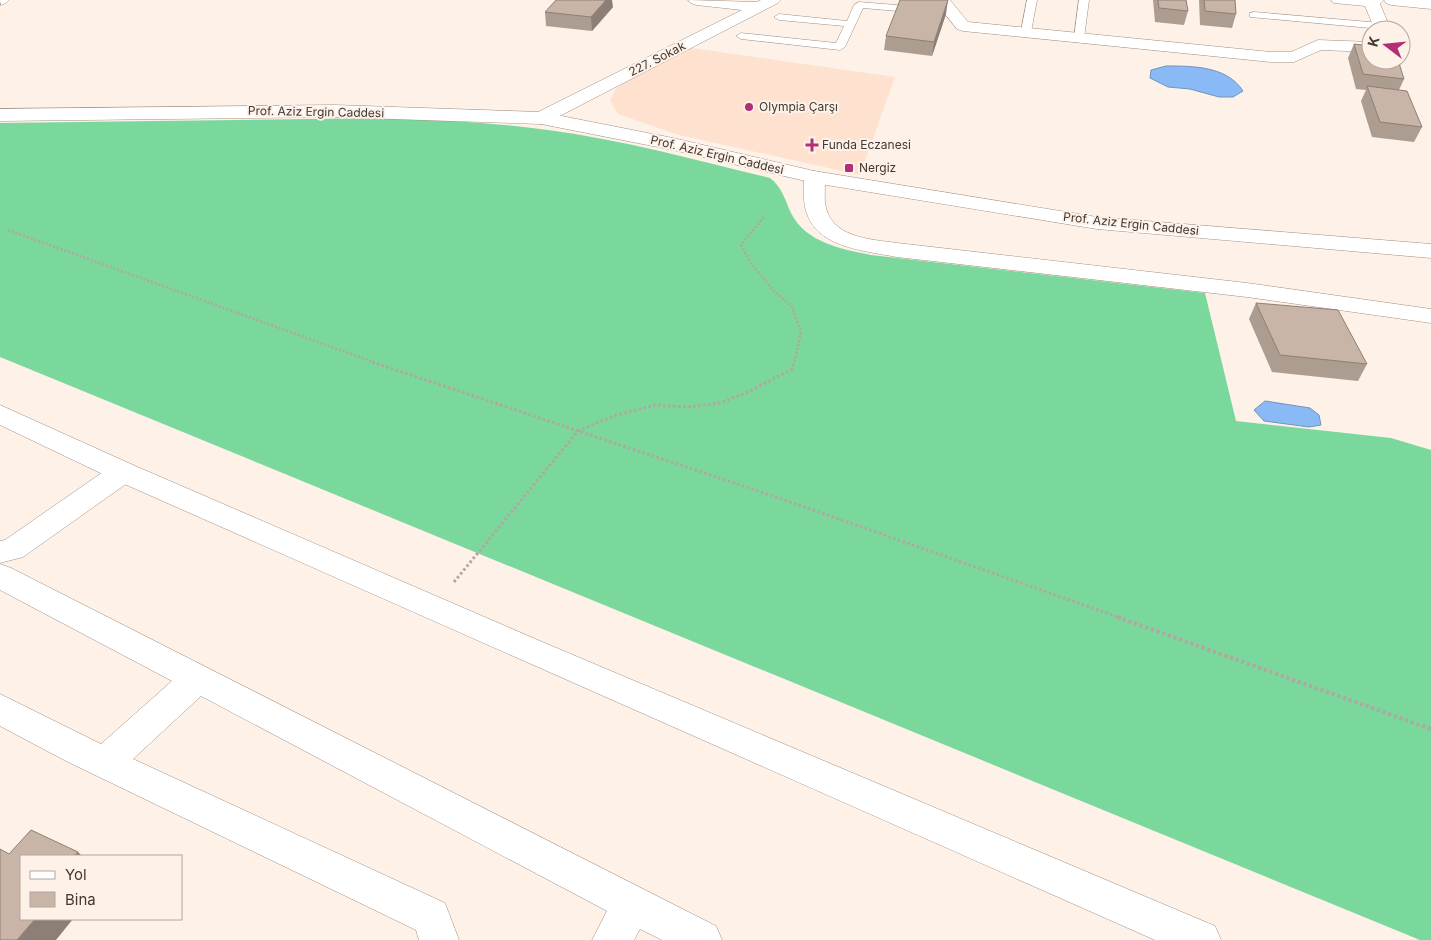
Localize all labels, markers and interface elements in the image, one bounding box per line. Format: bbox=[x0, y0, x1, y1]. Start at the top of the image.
north arrow bbox=[1361, 20, 1411, 70]
text: K bbox=[1363, 34, 1383, 48]
street label: 227. Sokak bbox=[626, 38, 688, 79]
place label: Olympia Çarşı bbox=[759, 99, 838, 114]
marker: Olympia Çarşı bbox=[743, 101, 755, 113]
street label: Prof. Aziz Ergin Caddesi bbox=[248, 103, 384, 120]
street label: Prof. Aziz Ergin Caddesi bbox=[649, 132, 785, 177]
place label: Funda Eczanesi bbox=[822, 137, 911, 152]
marker: Funda Eczanesi bbox=[806, 139, 818, 151]
place label: Nergiz bbox=[859, 160, 896, 175]
marker: Nergiz bbox=[843, 162, 855, 174]
street label: Prof. Aziz Ergin Caddesi bbox=[1062, 209, 1200, 238]
legend bbox=[20, 855, 182, 920]
text: Yol bbox=[65, 865, 87, 884]
text: Bina bbox=[65, 890, 96, 909]

